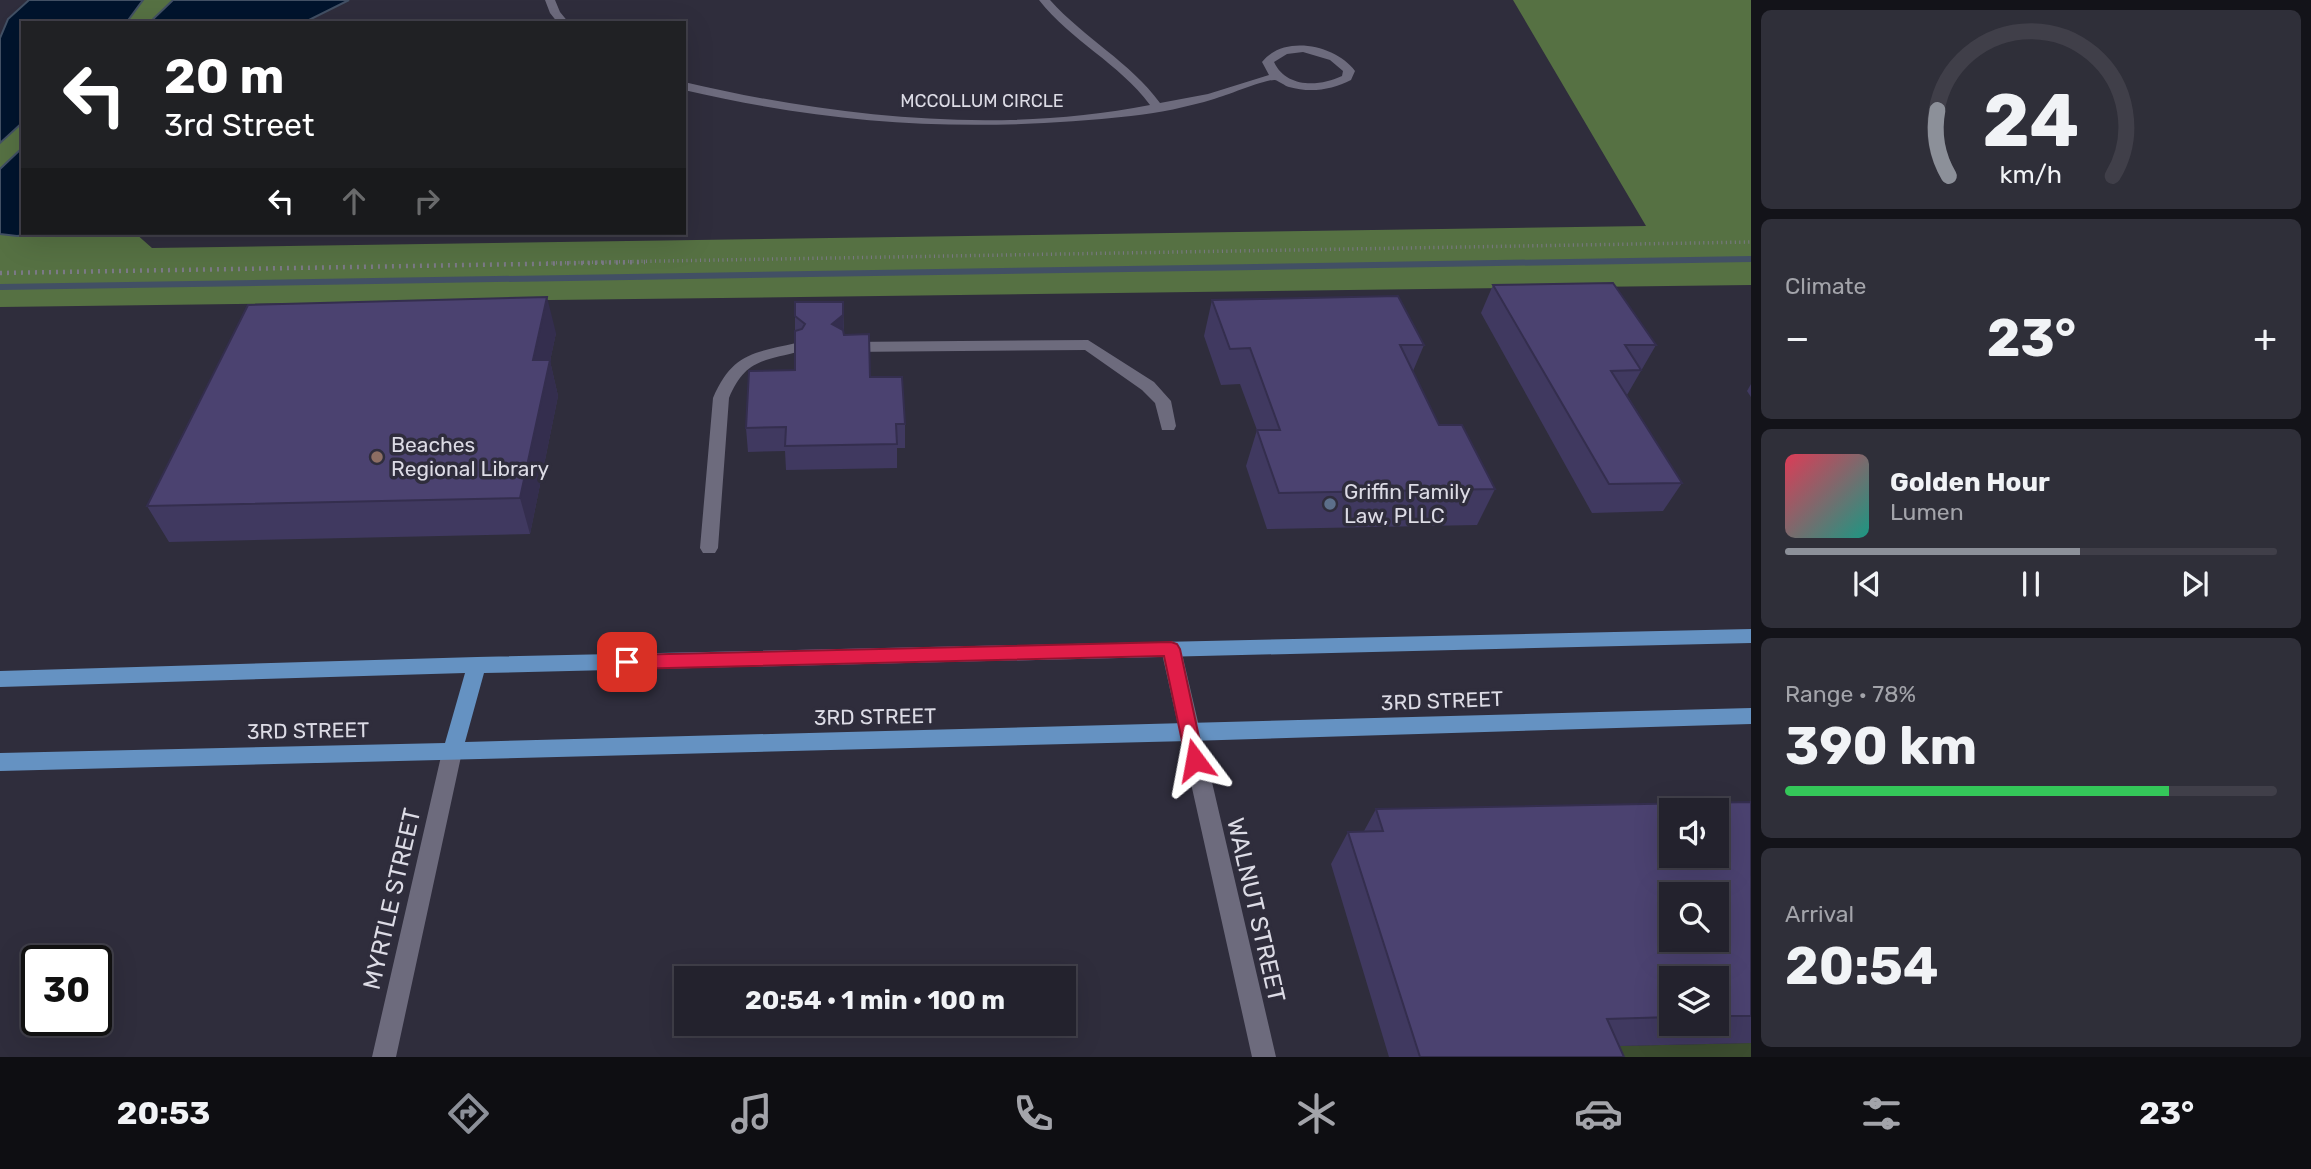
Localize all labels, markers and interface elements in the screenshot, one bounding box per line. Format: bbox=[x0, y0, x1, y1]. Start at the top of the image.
text: 20 m bbox=[164, 47, 285, 105]
icon: left bbox=[49, 49, 140, 140]
text: 24 bbox=[1983, 78, 2079, 164]
street label: MCCOLLUM CIRCLE bbox=[900, 90, 1064, 112]
text: 3rd Street bbox=[164, 106, 314, 144]
text: km/h bbox=[2000, 160, 2062, 189]
icon: left bbox=[262, 182, 300, 220]
icon: ahead bbox=[335, 182, 373, 220]
icon: right bbox=[408, 182, 446, 220]
text: Climate bbox=[1785, 272, 1866, 300]
text: 23° bbox=[1987, 307, 2076, 369]
text: − bbox=[1785, 315, 1810, 361]
text: + bbox=[2253, 315, 2277, 361]
place label: Beaches Regional Library bbox=[391, 432, 549, 481]
marker: Beaches Regional Library bbox=[369, 449, 385, 465]
text: Golden Hour bbox=[1890, 467, 2050, 498]
place label: Griffin Family Law, PLLC bbox=[1344, 479, 1471, 528]
marker: Griffin Family Law, PLLC bbox=[1322, 496, 1338, 512]
text: Lumen bbox=[1890, 498, 1964, 526]
icon: previous bbox=[1848, 565, 1886, 603]
icon: pause bbox=[2012, 565, 2050, 603]
icon: next bbox=[2176, 565, 2214, 603]
pin bbox=[597, 632, 657, 692]
icon: arrive bbox=[608, 643, 646, 681]
text: Range · 78% bbox=[1785, 680, 1916, 708]
street label: 3RD STREET bbox=[1380, 686, 1504, 715]
street label: 3RD STREET bbox=[814, 703, 936, 730]
text: 390 km bbox=[1785, 715, 1977, 777]
street label: 3RD STREET bbox=[247, 717, 369, 744]
position arrow bbox=[1158, 723, 1232, 797]
map controls bbox=[1659, 798, 1729, 1036]
button: sound bbox=[1659, 798, 1729, 868]
street label: MYRTLE STREET bbox=[358, 805, 427, 992]
street label: WALNUT STREET bbox=[1221, 815, 1291, 1005]
button: search bbox=[1659, 882, 1729, 952]
text: Arrival bbox=[1785, 900, 1854, 928]
text: 20:54 bbox=[1785, 935, 1938, 997]
speed limit sign: 30 bbox=[21, 945, 112, 1036]
button: layers bbox=[1659, 966, 1729, 1036]
text: 20:54 · 1 min · 100 m bbox=[745, 985, 1005, 1016]
icon: directions bbox=[444, 1089, 493, 1138]
icon: music bbox=[727, 1089, 776, 1138]
icon: phone bbox=[1009, 1089, 1058, 1138]
icon: climate bbox=[1292, 1089, 1341, 1138]
icon: car bbox=[1574, 1089, 1623, 1138]
icon: filters bbox=[1857, 1089, 1906, 1138]
text: 20:53 bbox=[117, 1094, 210, 1132]
text: 23° bbox=[2139, 1094, 2194, 1132]

